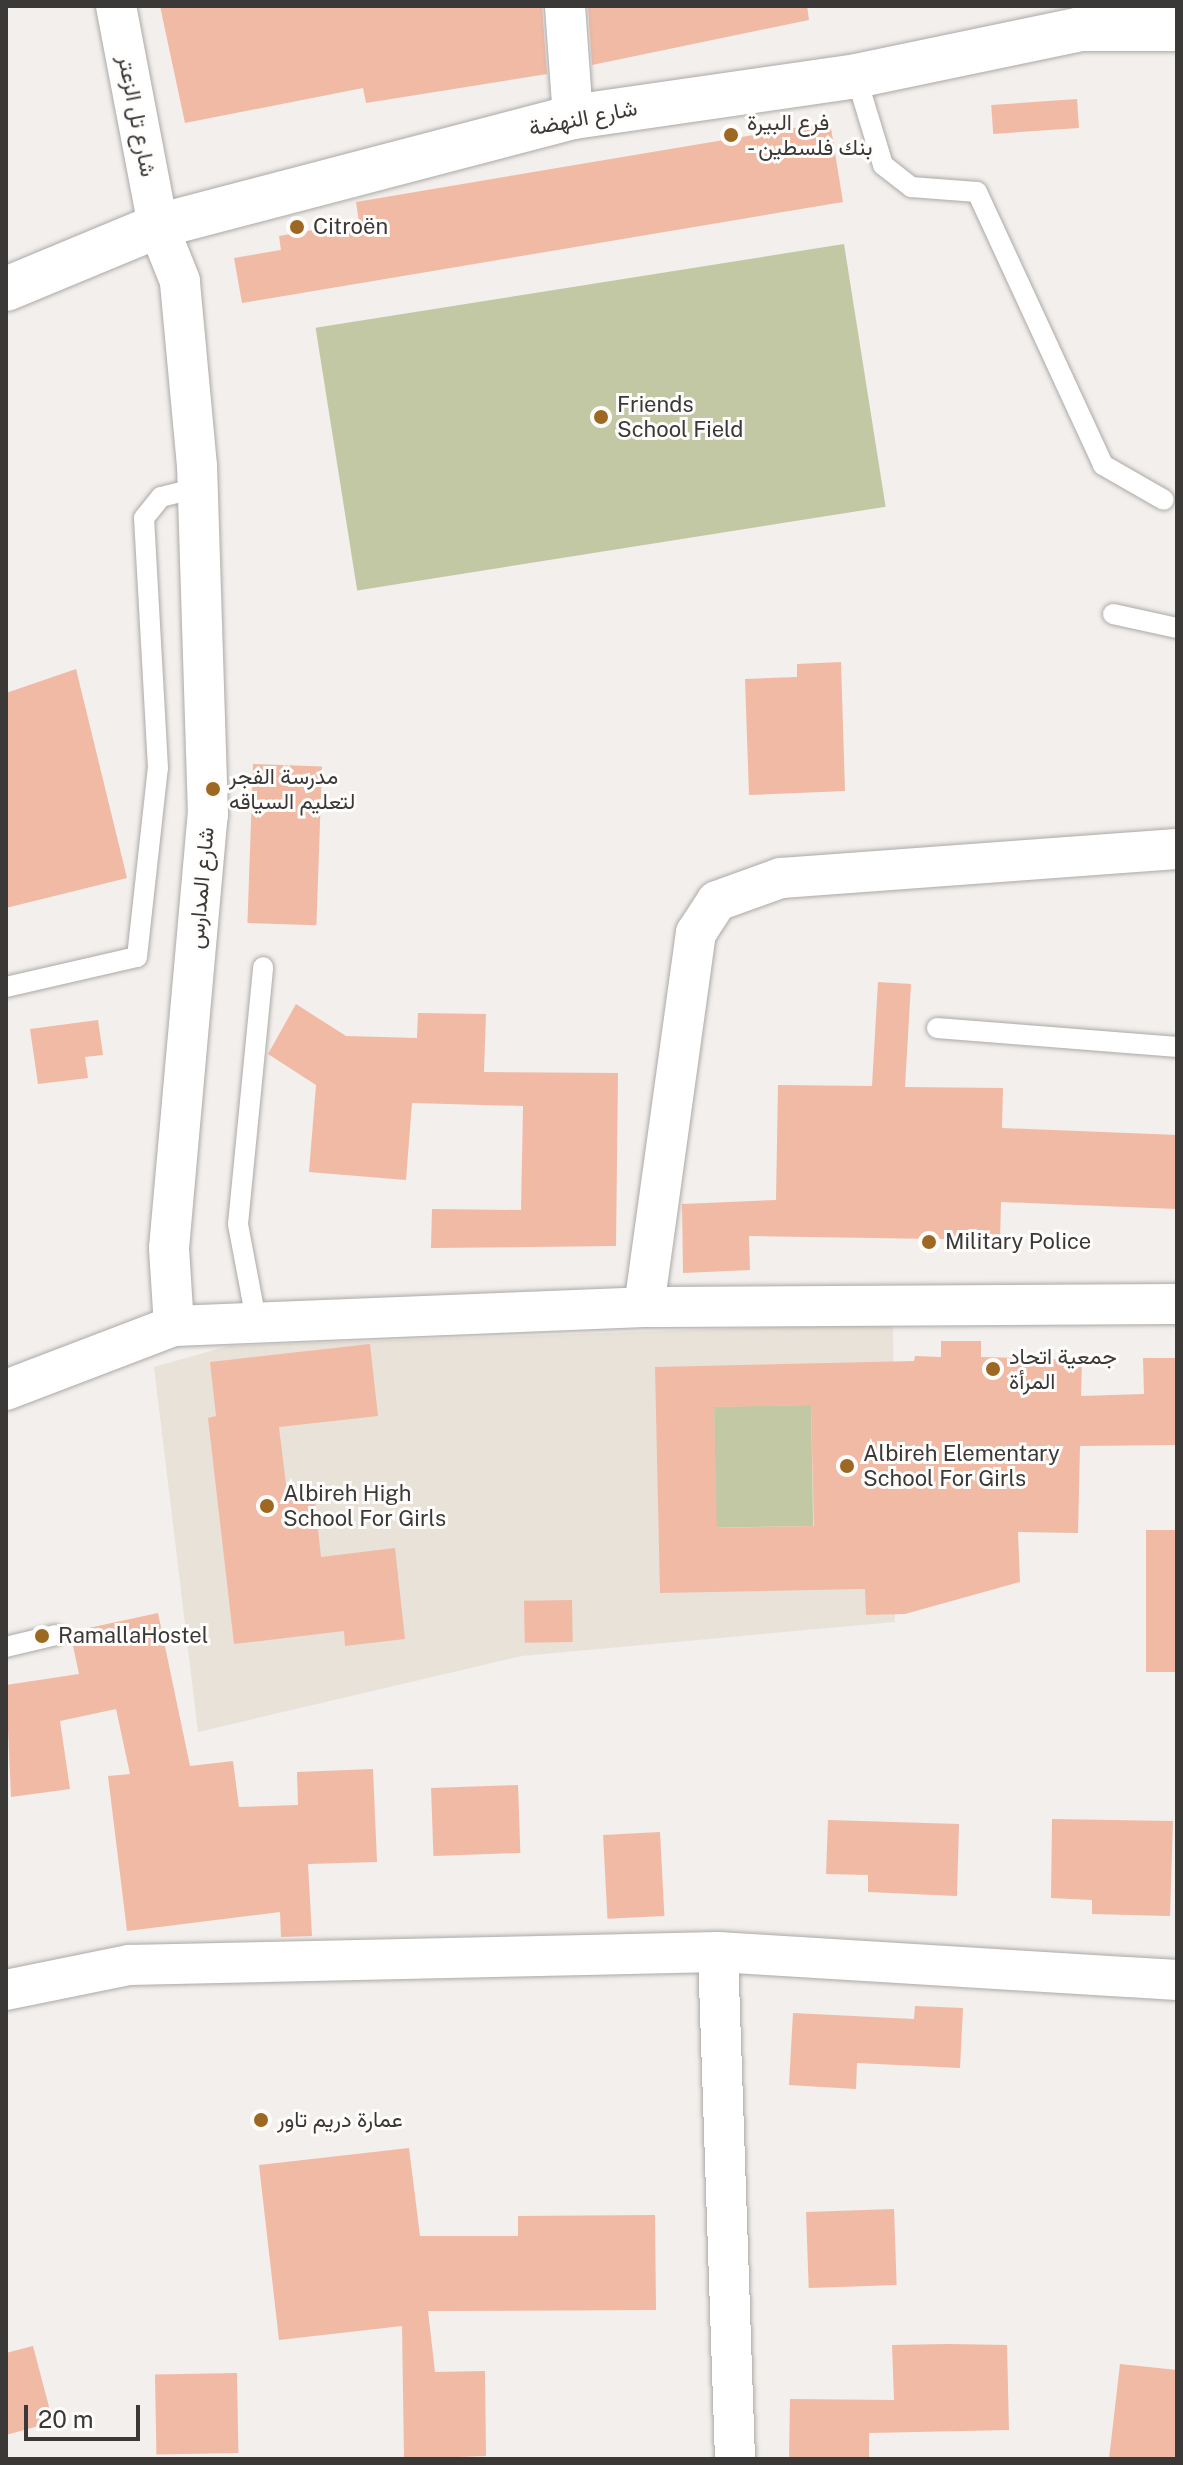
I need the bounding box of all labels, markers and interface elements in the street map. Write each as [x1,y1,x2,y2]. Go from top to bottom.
street label: شارع تل الزعتر [112,53,162,179]
street label: شارع النهضة [527,95,639,141]
place label: فرع البيرة - بنك فلسطين [747,109,875,160]
marker: فرع البيرة - بنك فلسطين [722,126,740,144]
place label: Citroën [313,214,388,240]
marker: Citroën [288,218,306,236]
place label: Friends School Field [617,391,743,442]
marker: Friends School Field [592,408,610,426]
place label: مدرسة الفجر لتعليم السياقه [229,763,355,814]
marker: مدرسة الفجر لتعليم السياقه [204,780,222,798]
street label: شارع المدارس [183,826,219,950]
place label: Military Police [945,1229,1091,1255]
marker: Military Police [920,1233,938,1251]
place label: جمعية اتحاد المرأة [1009,1343,1117,1394]
marker: جمعية اتحاد المرأة [984,1360,1002,1378]
place label: Albireh Elementary School For Girls [863,1440,1060,1492]
marker: Albireh Elementary School For Girls [838,1457,856,1475]
place label: Albireh High School For Girls [283,1480,446,1532]
marker: Albireh High School For Girls [258,1497,276,1515]
place label: RamallaHostel [58,1623,208,1649]
marker: RamallaHostel [33,1627,51,1645]
place label: عمارة دريم تاور [277,2107,403,2133]
marker: عمارة دريم تاور [252,2111,270,2129]
scale bar [28,2389,144,2439]
text: 20 m [38,2405,94,2433]

